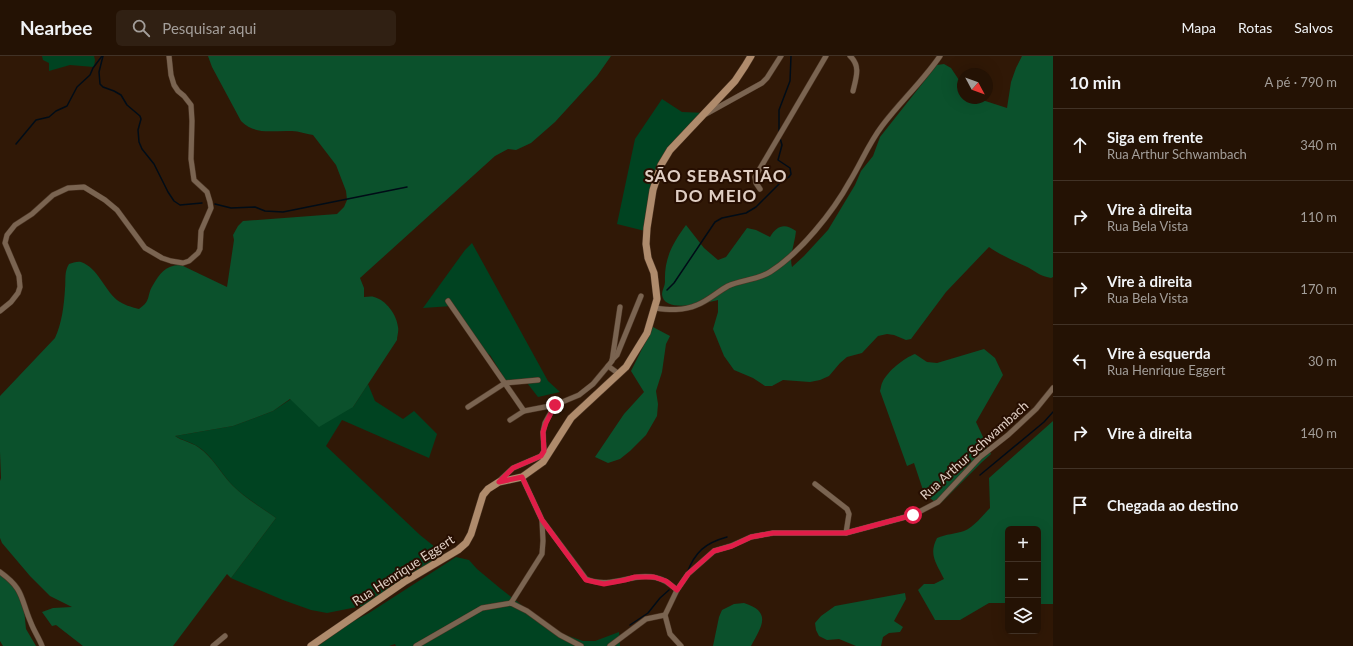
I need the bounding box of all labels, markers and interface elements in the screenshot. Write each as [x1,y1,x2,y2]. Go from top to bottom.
search box [116,10,396,46]
text: Nearbee [20,16,92,39]
icon: search [130,17,152,39]
text: Pesquisar aqui [162,19,256,37]
text: Mapa [1181,19,1216,36]
text: Rotas [1238,19,1272,36]
text: Salvos [1294,19,1333,36]
north arrow [957,68,993,104]
text: 10 min [1069,72,1121,93]
text: A pé · 790 m [1264,74,1337,90]
text: Siga em frente [1107,128,1203,146]
icon: ahead [1069,134,1091,156]
text: 340 m [1300,137,1337,153]
text: Rua Arthur Schwambach [1107,146,1247,162]
district label: SÃO SEBASTIÃO DO MEIO [644,165,788,206]
text: Vire à direita [1107,200,1192,218]
icon: right [1069,206,1091,228]
text: 110 m [1300,209,1337,225]
text: Rua Bela Vista [1107,218,1188,234]
text: Vire à direita [1107,272,1192,290]
icon: right [1069,278,1091,300]
text: 170 m [1300,281,1337,297]
text: Rua Bela Vista [1107,290,1188,306]
text: Vire à esquerda [1107,344,1211,362]
icon: left [1069,350,1091,372]
text: 30 m [1308,353,1337,369]
text: Rua Henrique Eggert [1107,362,1225,378]
route end [546,396,564,414]
street label: Rua Arthur Schwambach [917,397,1031,503]
icon: right [1069,422,1091,444]
text: Vire à direita [1107,424,1192,442]
text: 140 m [1300,425,1337,441]
icon: arrive [1069,494,1091,516]
text: Chegada ao destino [1107,496,1238,514]
route start [904,506,922,524]
map controls [1005,526,1041,634]
button: + [1005,526,1041,562]
street label: Rua Henrique Eggert [349,531,457,609]
button: − [1005,562,1041,598]
button: layers [1005,598,1041,634]

